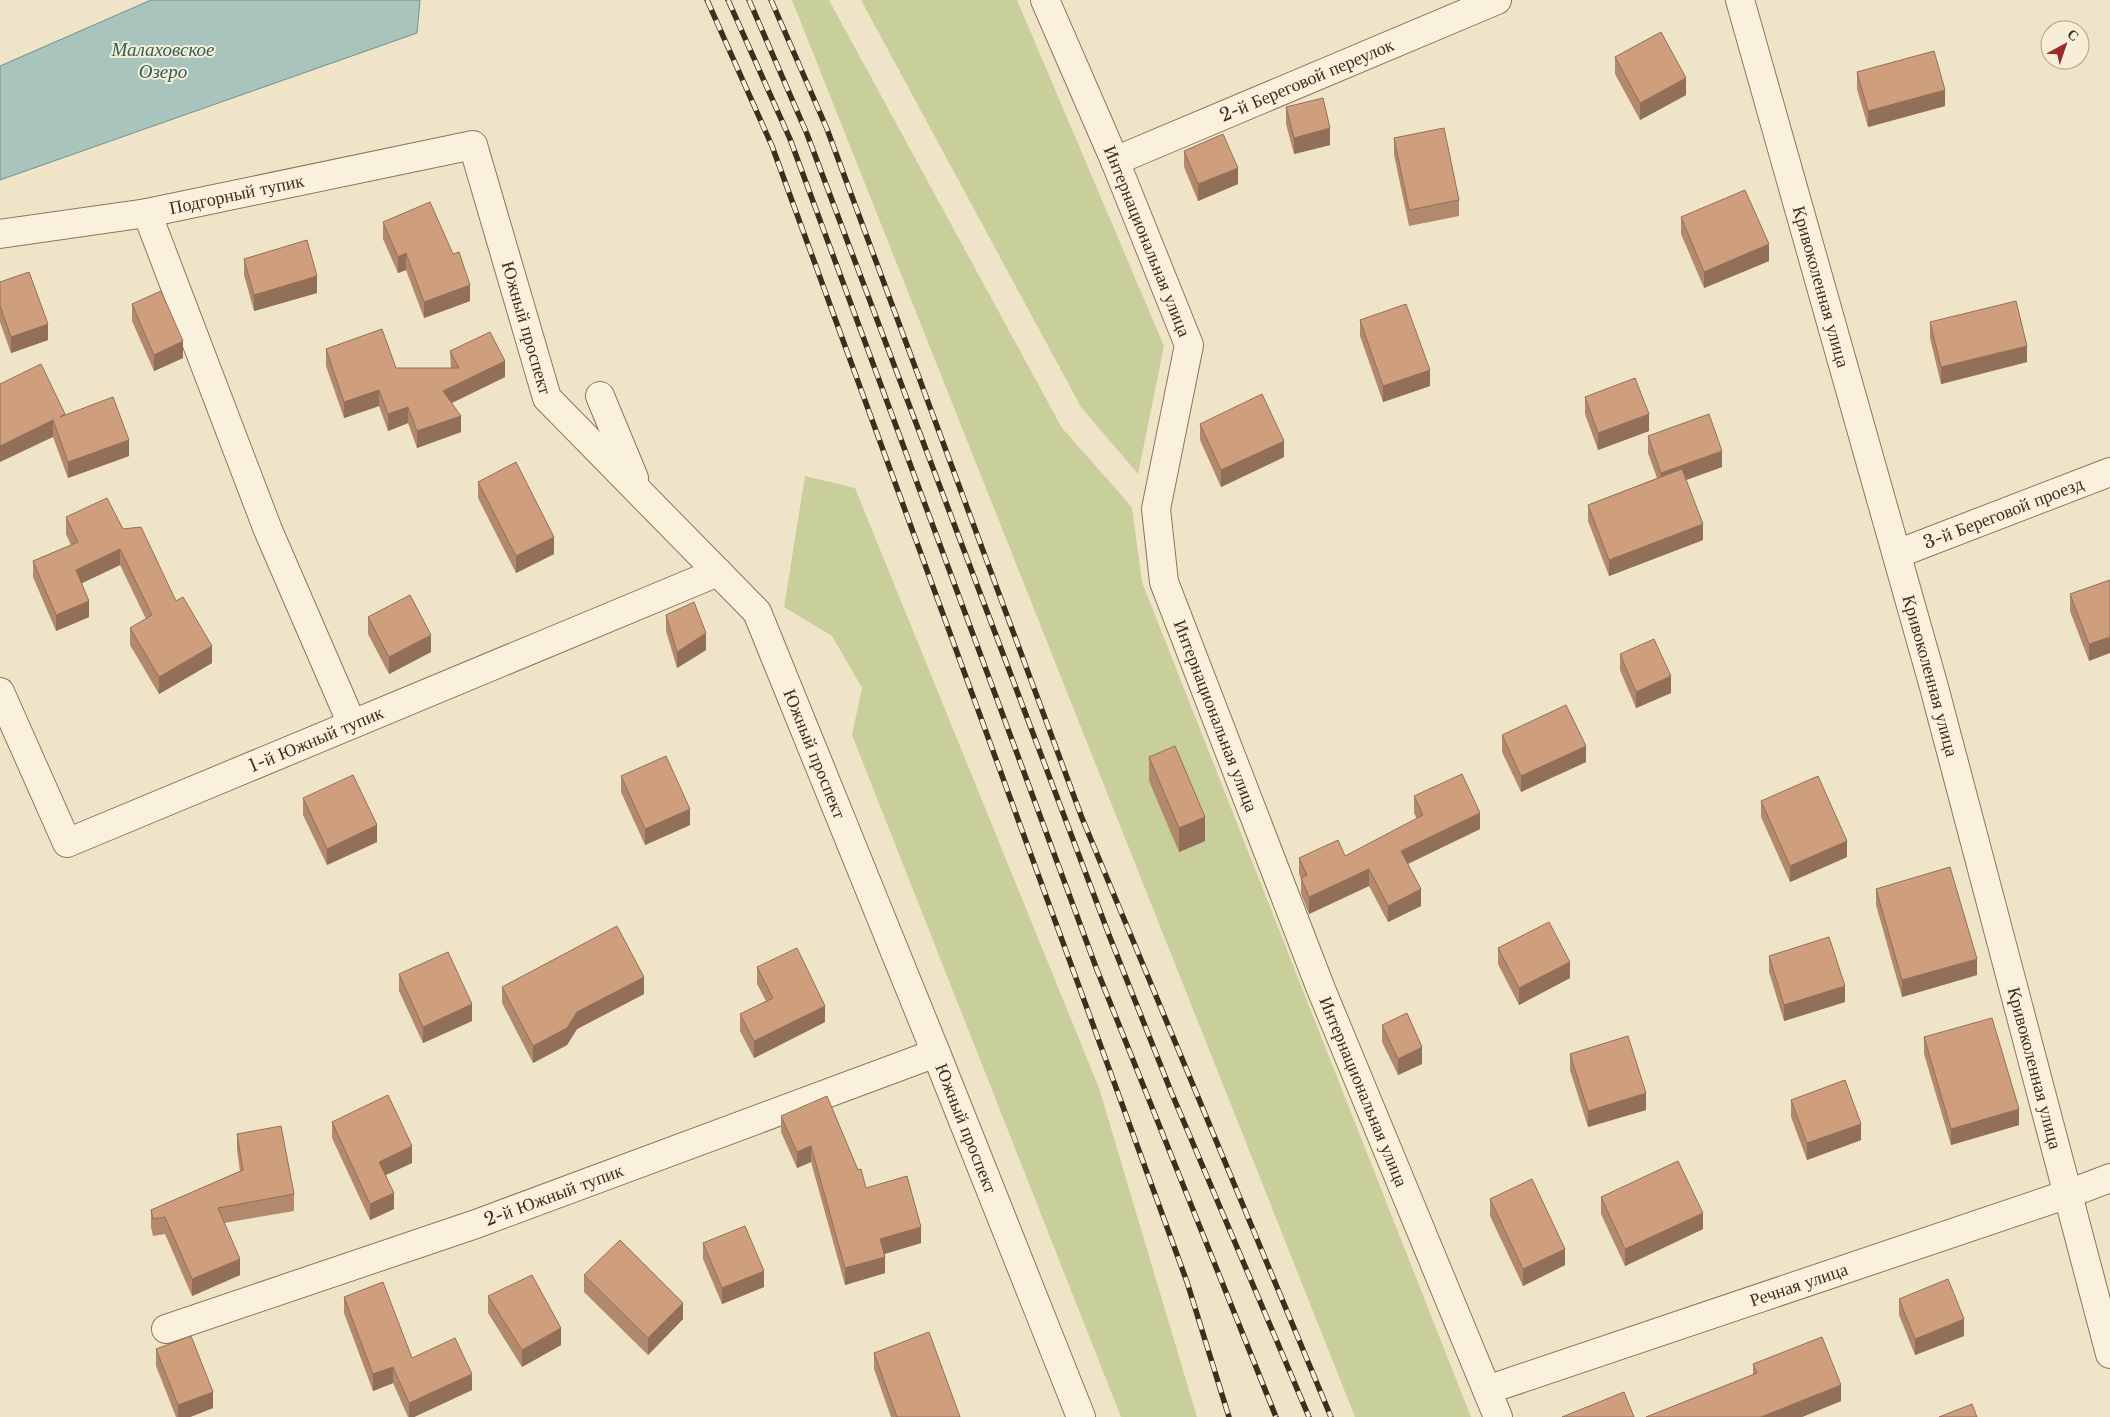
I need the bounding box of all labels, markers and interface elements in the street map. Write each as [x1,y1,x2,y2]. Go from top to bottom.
north arrow [2040,20,2090,70]
text: С [2064,25,2083,45]
street label: 2-й Береговой переулок [1216,34,1397,127]
water label: Малаховское Озеро [110,38,215,83]
street label: Интернациональная улица [1099,142,1196,340]
street label: Подгорный тупик [167,170,306,219]
street label: Кривоколенная улица [1788,204,1854,370]
street label: Южный проспект [497,259,556,397]
street label: 3-й Береговой проезд [1920,472,2087,554]
street label: Кривоколенная улица [1898,592,1963,759]
street label: Интернациональная улица [1169,617,1263,815]
street label: Южный проспект [778,686,851,822]
street label: 1-й Южный тупик [246,701,387,777]
street label: Кривоколенная улица [2003,985,2066,1152]
street label: Интернациональная улица [1314,993,1413,1190]
street label: Южный проспект [930,1060,1002,1197]
street label: 2-й Южный тупик [481,1159,626,1231]
street label: Речная улица [1747,1258,1851,1312]

